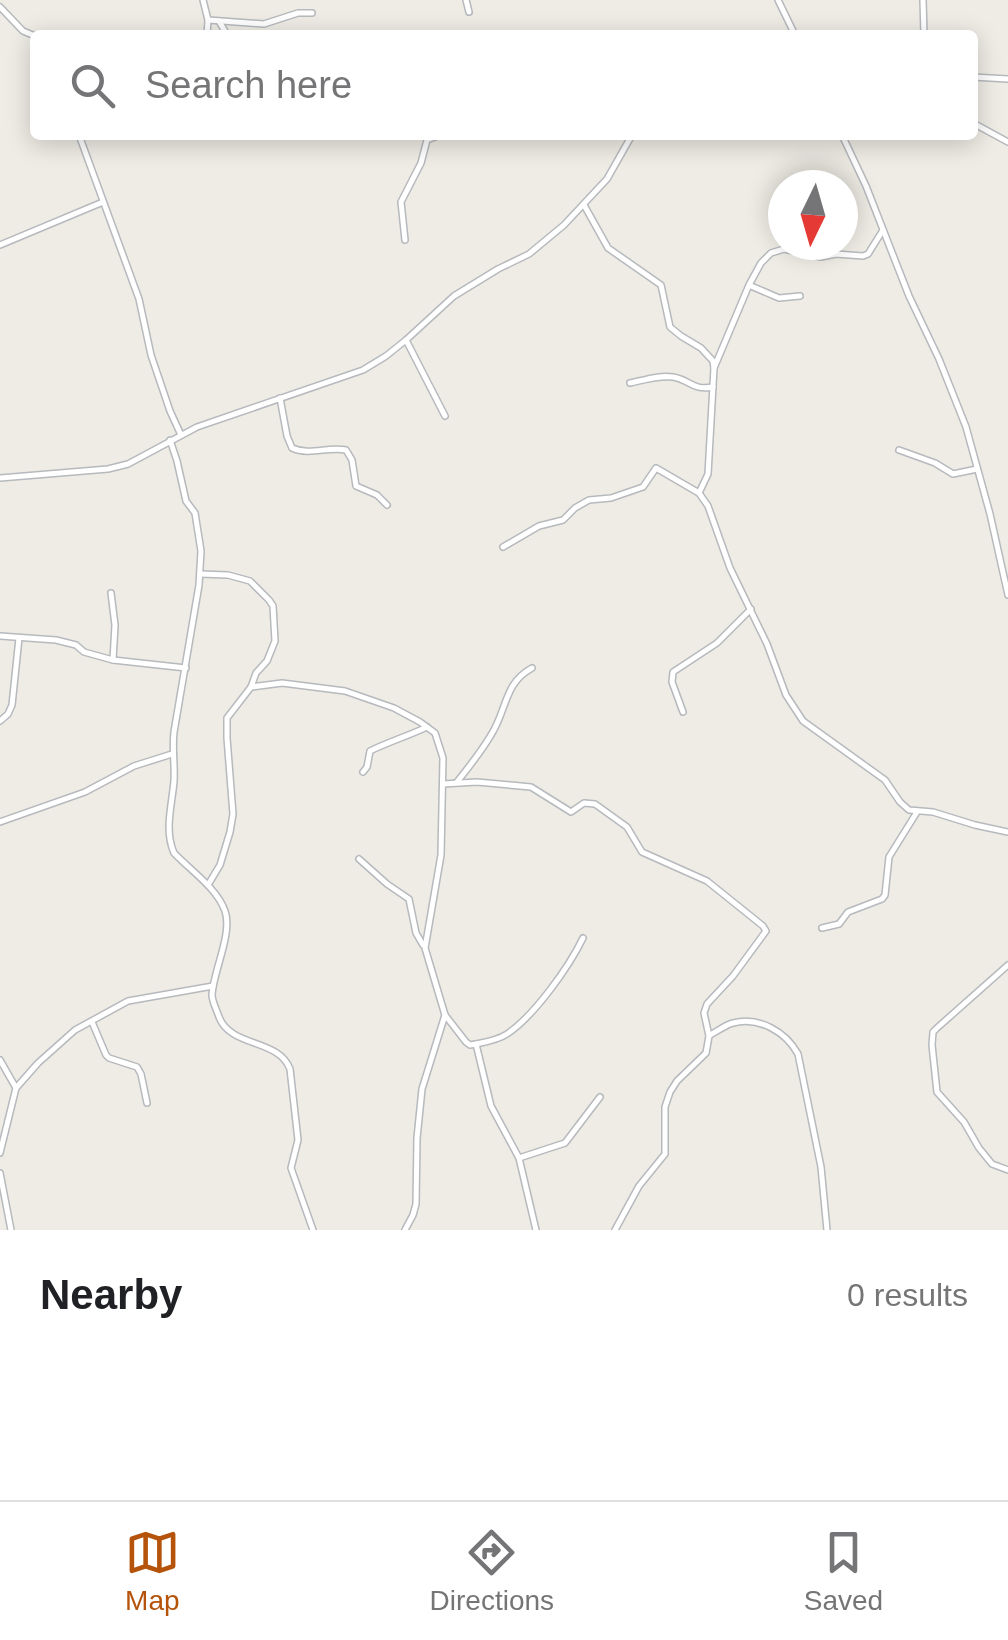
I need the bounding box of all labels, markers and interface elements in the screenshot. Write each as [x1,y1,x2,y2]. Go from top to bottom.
search box [30,30,978,140]
icon: search [65,58,120,113]
text: Search here [145,64,352,106]
north arrow [768,170,858,260]
text: Nearby [40,1271,182,1318]
text: 0 results [847,1277,968,1313]
tab: Map [125,1525,180,1617]
tab: Directions [430,1525,554,1617]
tab: Saved [804,1525,883,1617]

